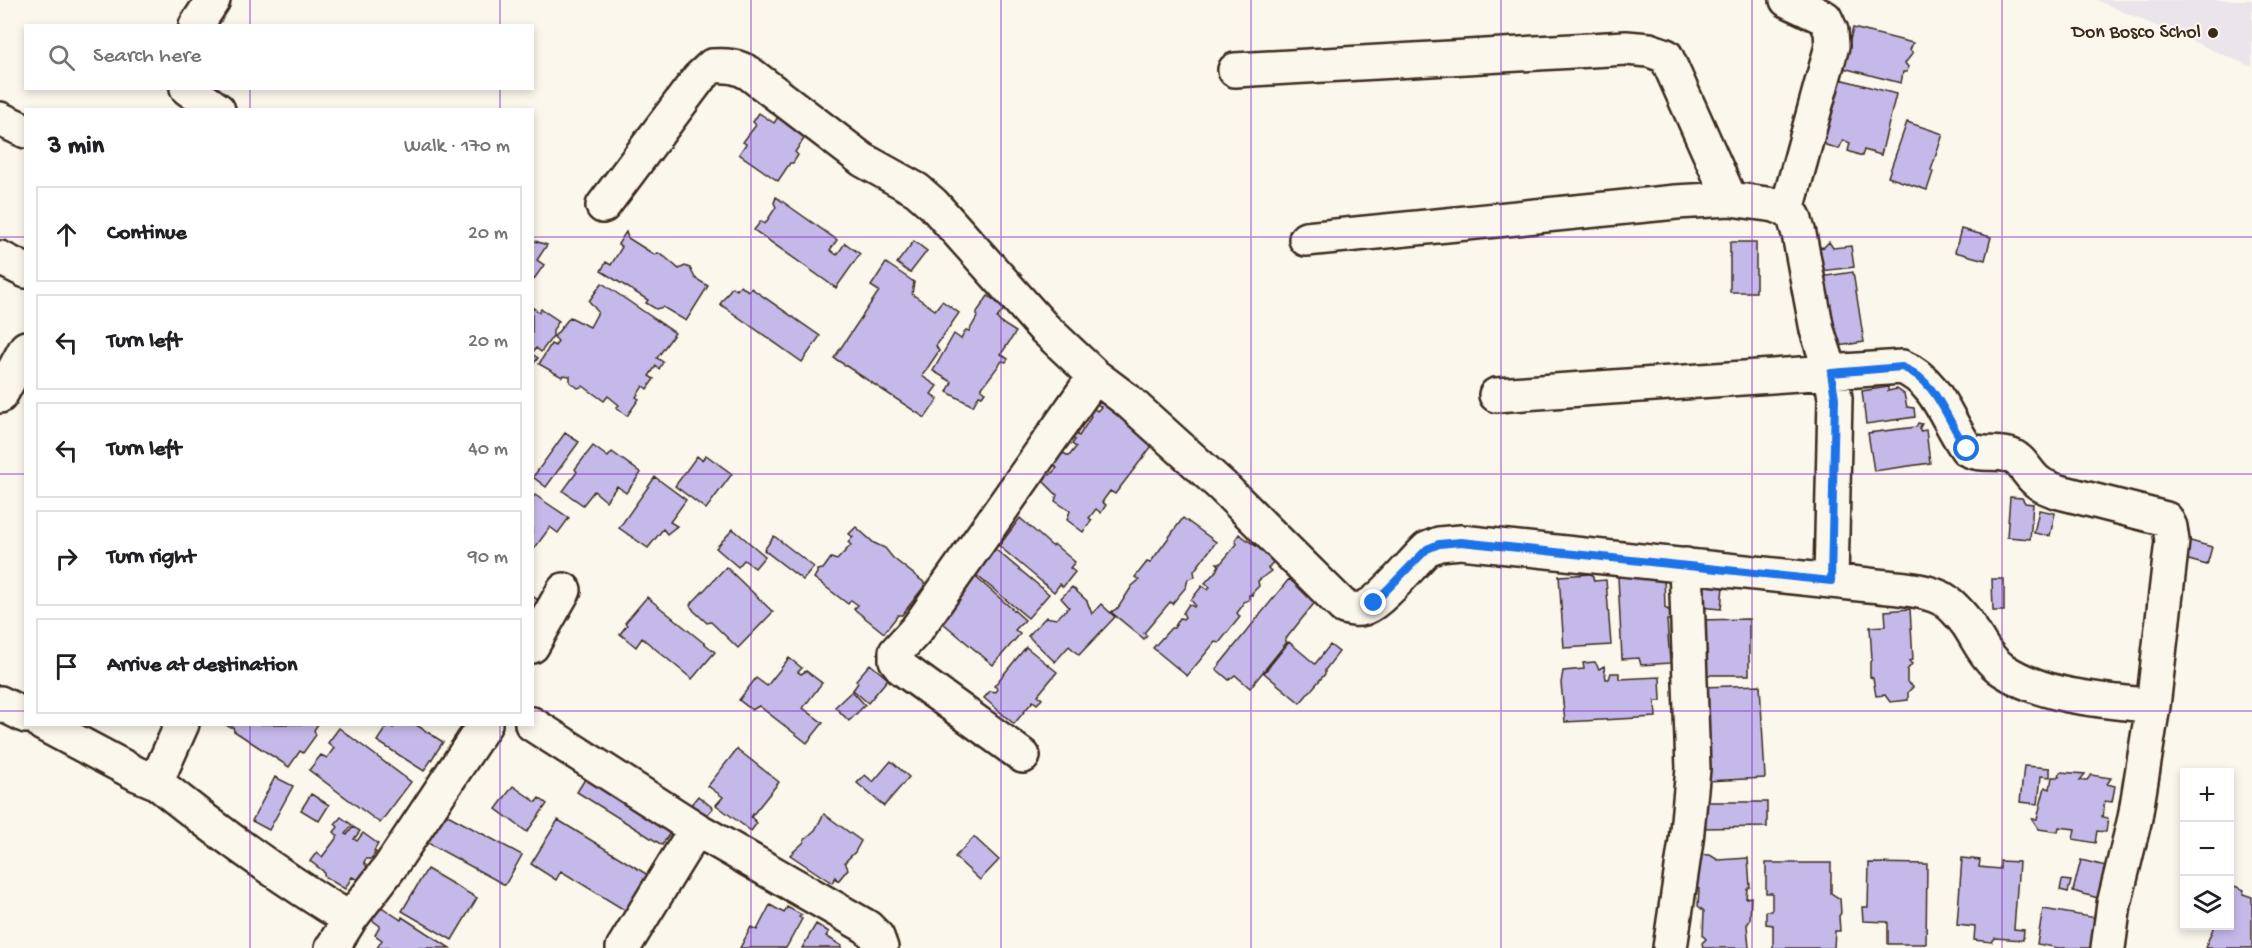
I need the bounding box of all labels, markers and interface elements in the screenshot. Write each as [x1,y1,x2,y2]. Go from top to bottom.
place label: Don Bosco Schol [2070,22,2201,45]
search box [24,24,534,90]
marker: Don Bosco Schol [2206,26,2220,40]
icon: search [45,41,78,74]
text: Search here [93,44,201,70]
text: 3 min [48,132,104,163]
text: Walk · 170 m [404,136,510,159]
icon: ahead [50,218,83,251]
text: Continue [107,221,187,247]
text: 20 m [468,223,508,246]
icon: left [50,326,83,359]
text: Turn left [107,329,181,355]
text: 20 m [468,331,508,354]
icon: left [50,434,83,467]
route start [1953,435,1979,461]
text: Turn left [107,437,181,463]
text: 40 m [468,439,508,462]
icon: right [50,542,83,575]
text: Turn right [107,545,195,571]
text: 90 m [468,547,508,570]
route end [1360,589,1386,615]
icon: arrive [50,650,83,683]
text: Arrive at destination [107,653,297,679]
map controls [2180,768,2234,930]
button: + [2180,768,2234,822]
button: − [2180,822,2234,876]
button: layers [2180,876,2234,930]

